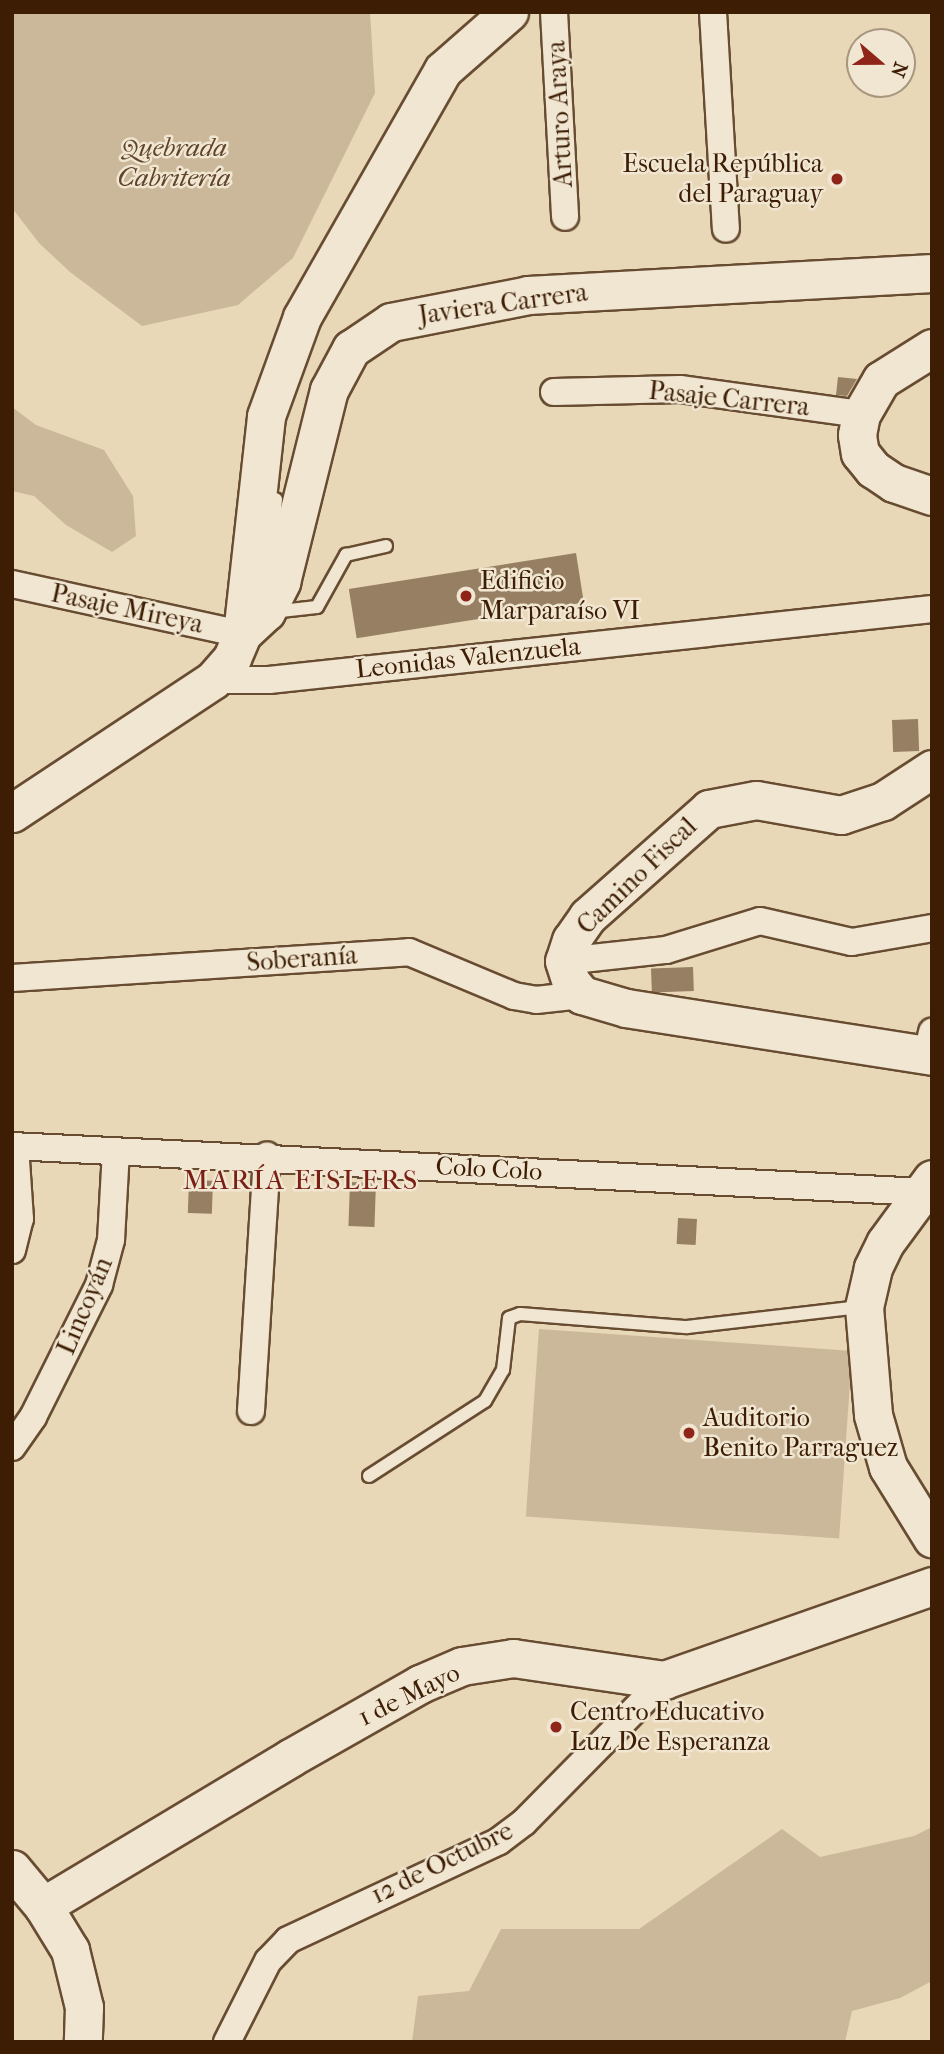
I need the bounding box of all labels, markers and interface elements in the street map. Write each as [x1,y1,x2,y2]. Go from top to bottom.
north arrow [846,28,916,98]
street label: Arturo Araya [541,40,579,188]
text: N [886,59,912,80]
park label: Quebrada Cabritería [117,132,231,194]
place label: Escuela República del Paraguay [622,148,823,210]
marker: Escuela República del Paraguay [829,171,845,187]
street label: Javiera Carrera [417,277,589,331]
street label: Pasaje Carrera [647,375,811,423]
place label: Edificio Marparaíso VI [480,565,640,626]
street label: Pasaje Mireya [48,578,206,640]
marker: Edificio Marparaíso VI [458,588,474,604]
street label: Leonidas Valenzuela [354,631,582,685]
street label: Camino Fiscal [571,811,703,941]
street label: Soberanía [246,940,358,978]
street label: Colo Colo [435,1151,543,1187]
district label: MARÍA EISLERS [184,1163,418,1197]
street label: Lincoyán [51,1253,119,1359]
place label: Auditorio Benito Parraguez [703,1402,898,1464]
marker: Auditorio Benito Parraguez [681,1425,697,1441]
street label: 1 de Mayo [353,1657,465,1733]
place label: Centro Educativo Luz De Esperanza [570,1696,770,1758]
marker: Centro Educativo Luz De Esperanza [548,1719,564,1735]
street label: 12 de Octubre [366,1815,518,1911]

